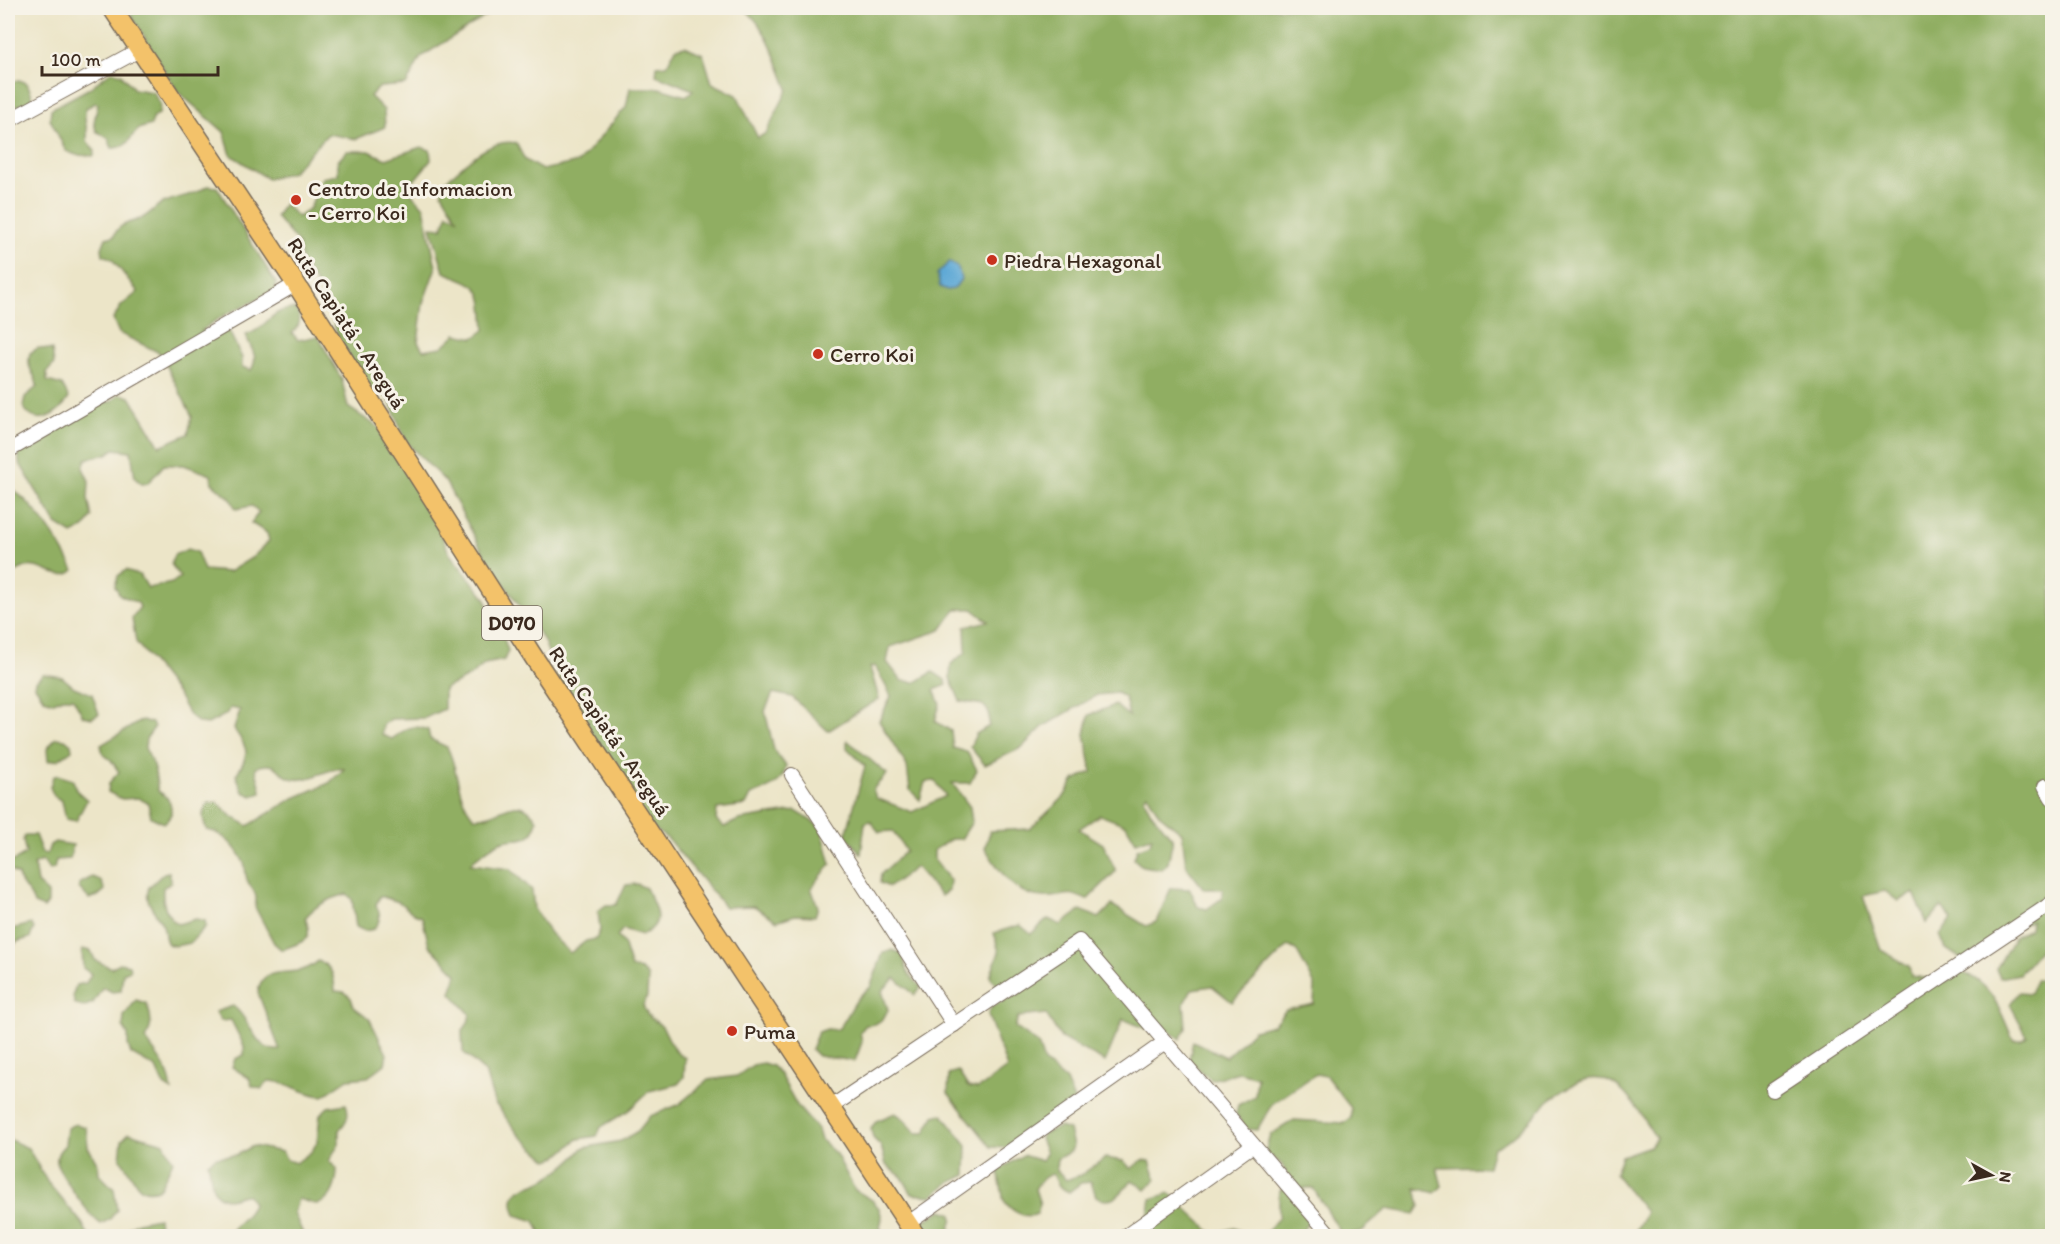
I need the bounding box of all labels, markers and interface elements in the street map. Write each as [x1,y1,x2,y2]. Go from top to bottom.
scale bar [42,39,218,77]
text: 100 m [51,49,101,71]
place label: Centro de Informacion - Cerro Koi [308,176,513,225]
marker: Centro de Informacion - Cerro Koi [289,193,303,207]
street label: Ruta Capiatá - Areguá [282,233,412,413]
place label: Piedra Hexagonal [1004,248,1161,273]
marker: Piedra Hexagonal [985,253,999,267]
place label: Cerro Koi [830,342,914,367]
marker: Cerro Koi [811,347,825,361]
road number: D070 [482,606,542,640]
street label: Ruta Capiatá - Areguá [544,641,676,821]
place label: Puma [744,1019,796,1044]
marker: Puma [725,1024,739,1038]
north arrow [1961,1145,2021,1205]
text: N [1995,1170,2016,1184]

